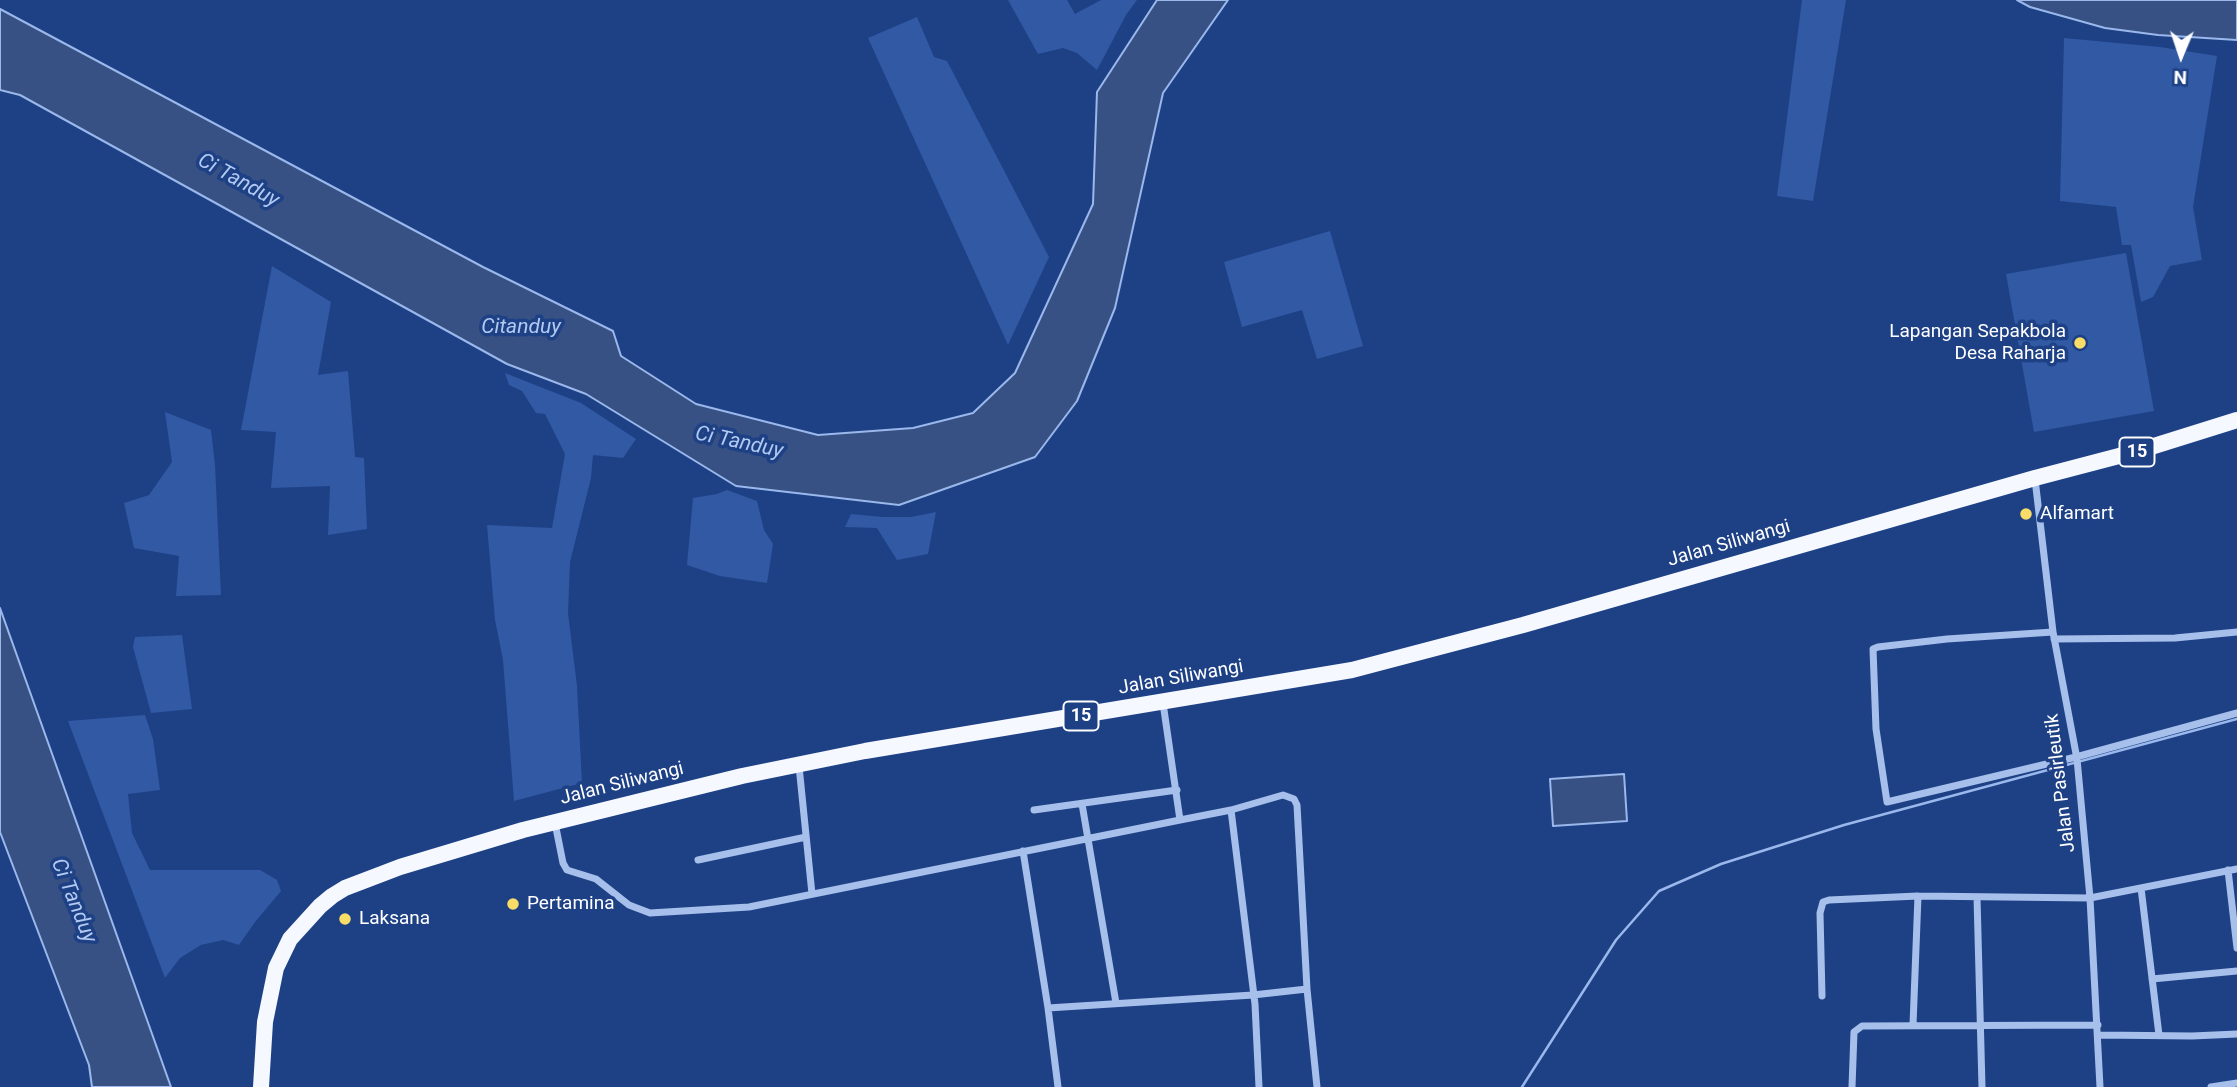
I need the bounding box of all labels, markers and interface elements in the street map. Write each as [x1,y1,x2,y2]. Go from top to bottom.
north arrow [2146,21,2216,91]
text: N [2173,66,2187,89]
water label: Ci Tanduy [193,148,283,214]
water label: Citanduy [481,315,561,341]
place label: Lapangan Sepakbola Desa Raharja [1889,321,2066,365]
marker: Lapangan Sepakbola Desa Raharja [2072,335,2088,351]
water label: Ci Tanduy [693,421,785,465]
road number: 15 [2120,438,2154,466]
place label: Alfamart [2040,503,2114,525]
marker: Alfamart [2018,506,2034,522]
street label: Jalan Siliwangi [1665,516,1793,572]
street label: Jalan Siliwangi [1117,656,1245,700]
road number: 15 [1064,702,1098,730]
street label: Jalan Pasirleutik [2041,712,2081,854]
street label: Jalan Siliwangi [558,758,686,810]
water label: Ci Tanduy [45,855,101,947]
place label: Pertamina [527,893,615,915]
marker: Pertamina [505,896,521,912]
place label: Laksana [359,908,430,930]
marker: Laksana [337,911,353,927]

